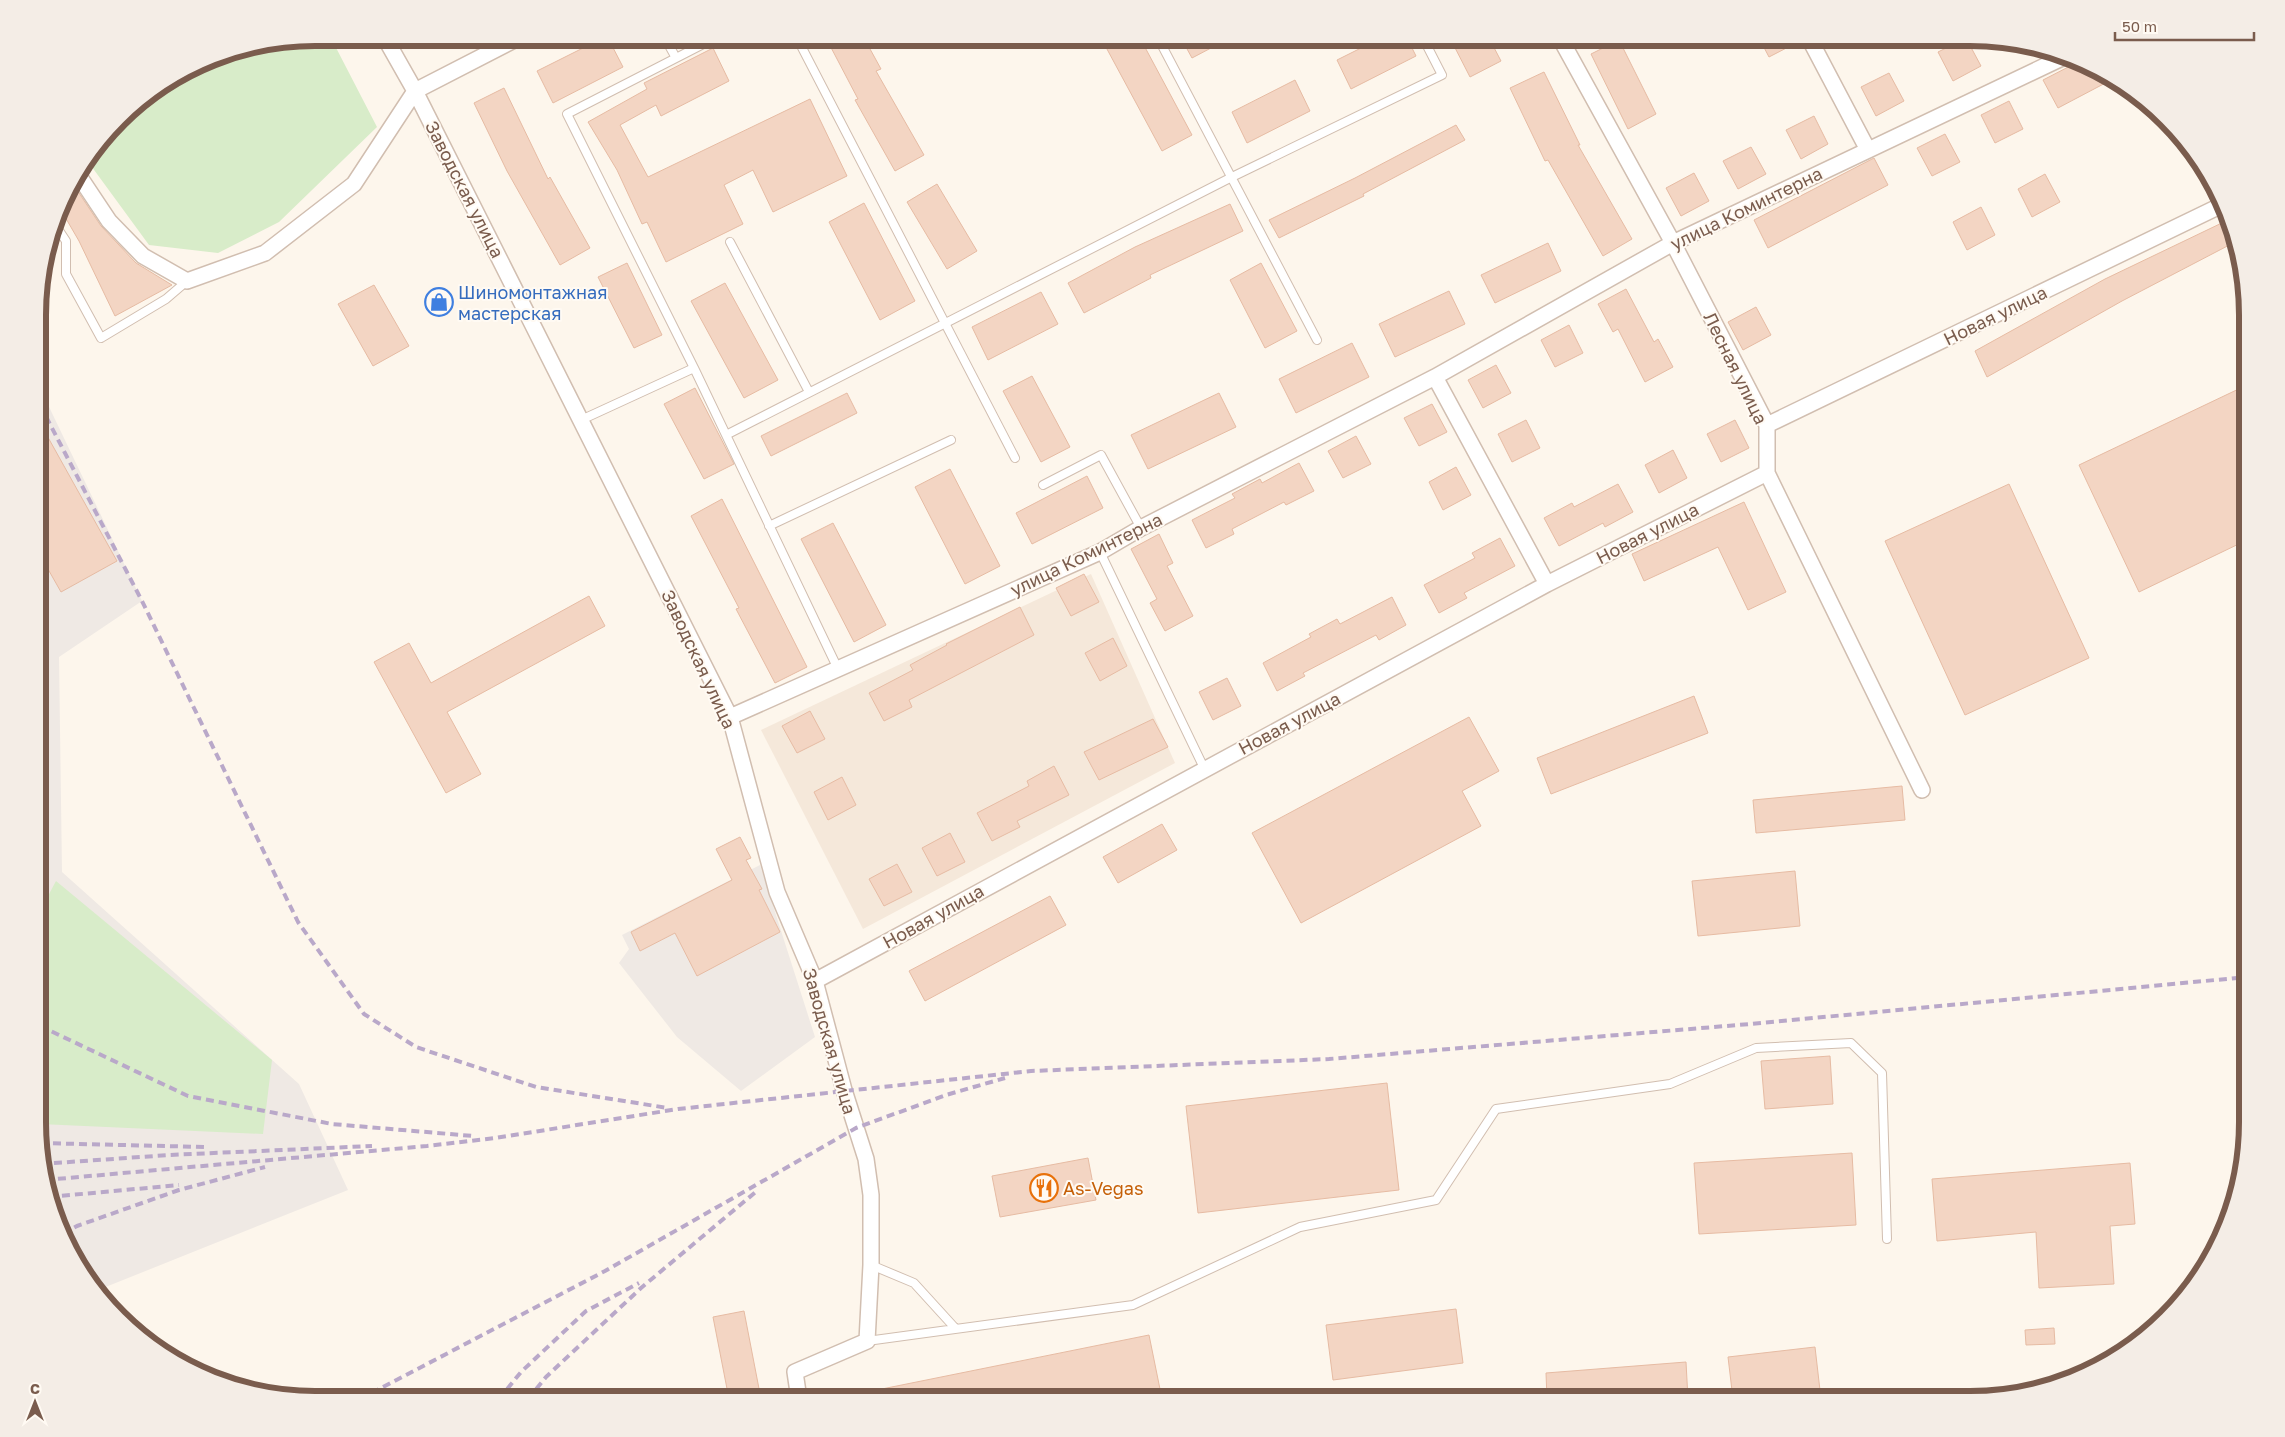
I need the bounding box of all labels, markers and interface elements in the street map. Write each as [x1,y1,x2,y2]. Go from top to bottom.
scale bar [2115,10,2254,42]
text: 50 m [2122,17,2157,35]
street label: Заводская улица [421,117,509,261]
street label: улица Коминтерна [1666,162,1826,254]
street label: Новая улица [1940,280,2050,350]
place label: Шиномонтажная мастерская [458,281,607,324]
shop icon: Шиномонтажная мастерская [424,287,454,317]
street label: Лесная улица [1699,308,1773,428]
street label: Новая улица [1592,498,1702,568]
street label: улица Коминтерна [1006,508,1166,600]
street label: Заводская улица [657,586,741,732]
street label: Новая улица [1234,687,1344,759]
street label: Новая улица [879,879,987,953]
street label: Заводская улица [799,965,861,1117]
restaurant icon: As-Vegas [1029,1173,1059,1203]
place label: As-Vegas [1063,1177,1144,1199]
north arrow [10,1377,60,1427]
text: С [30,1380,40,1397]

